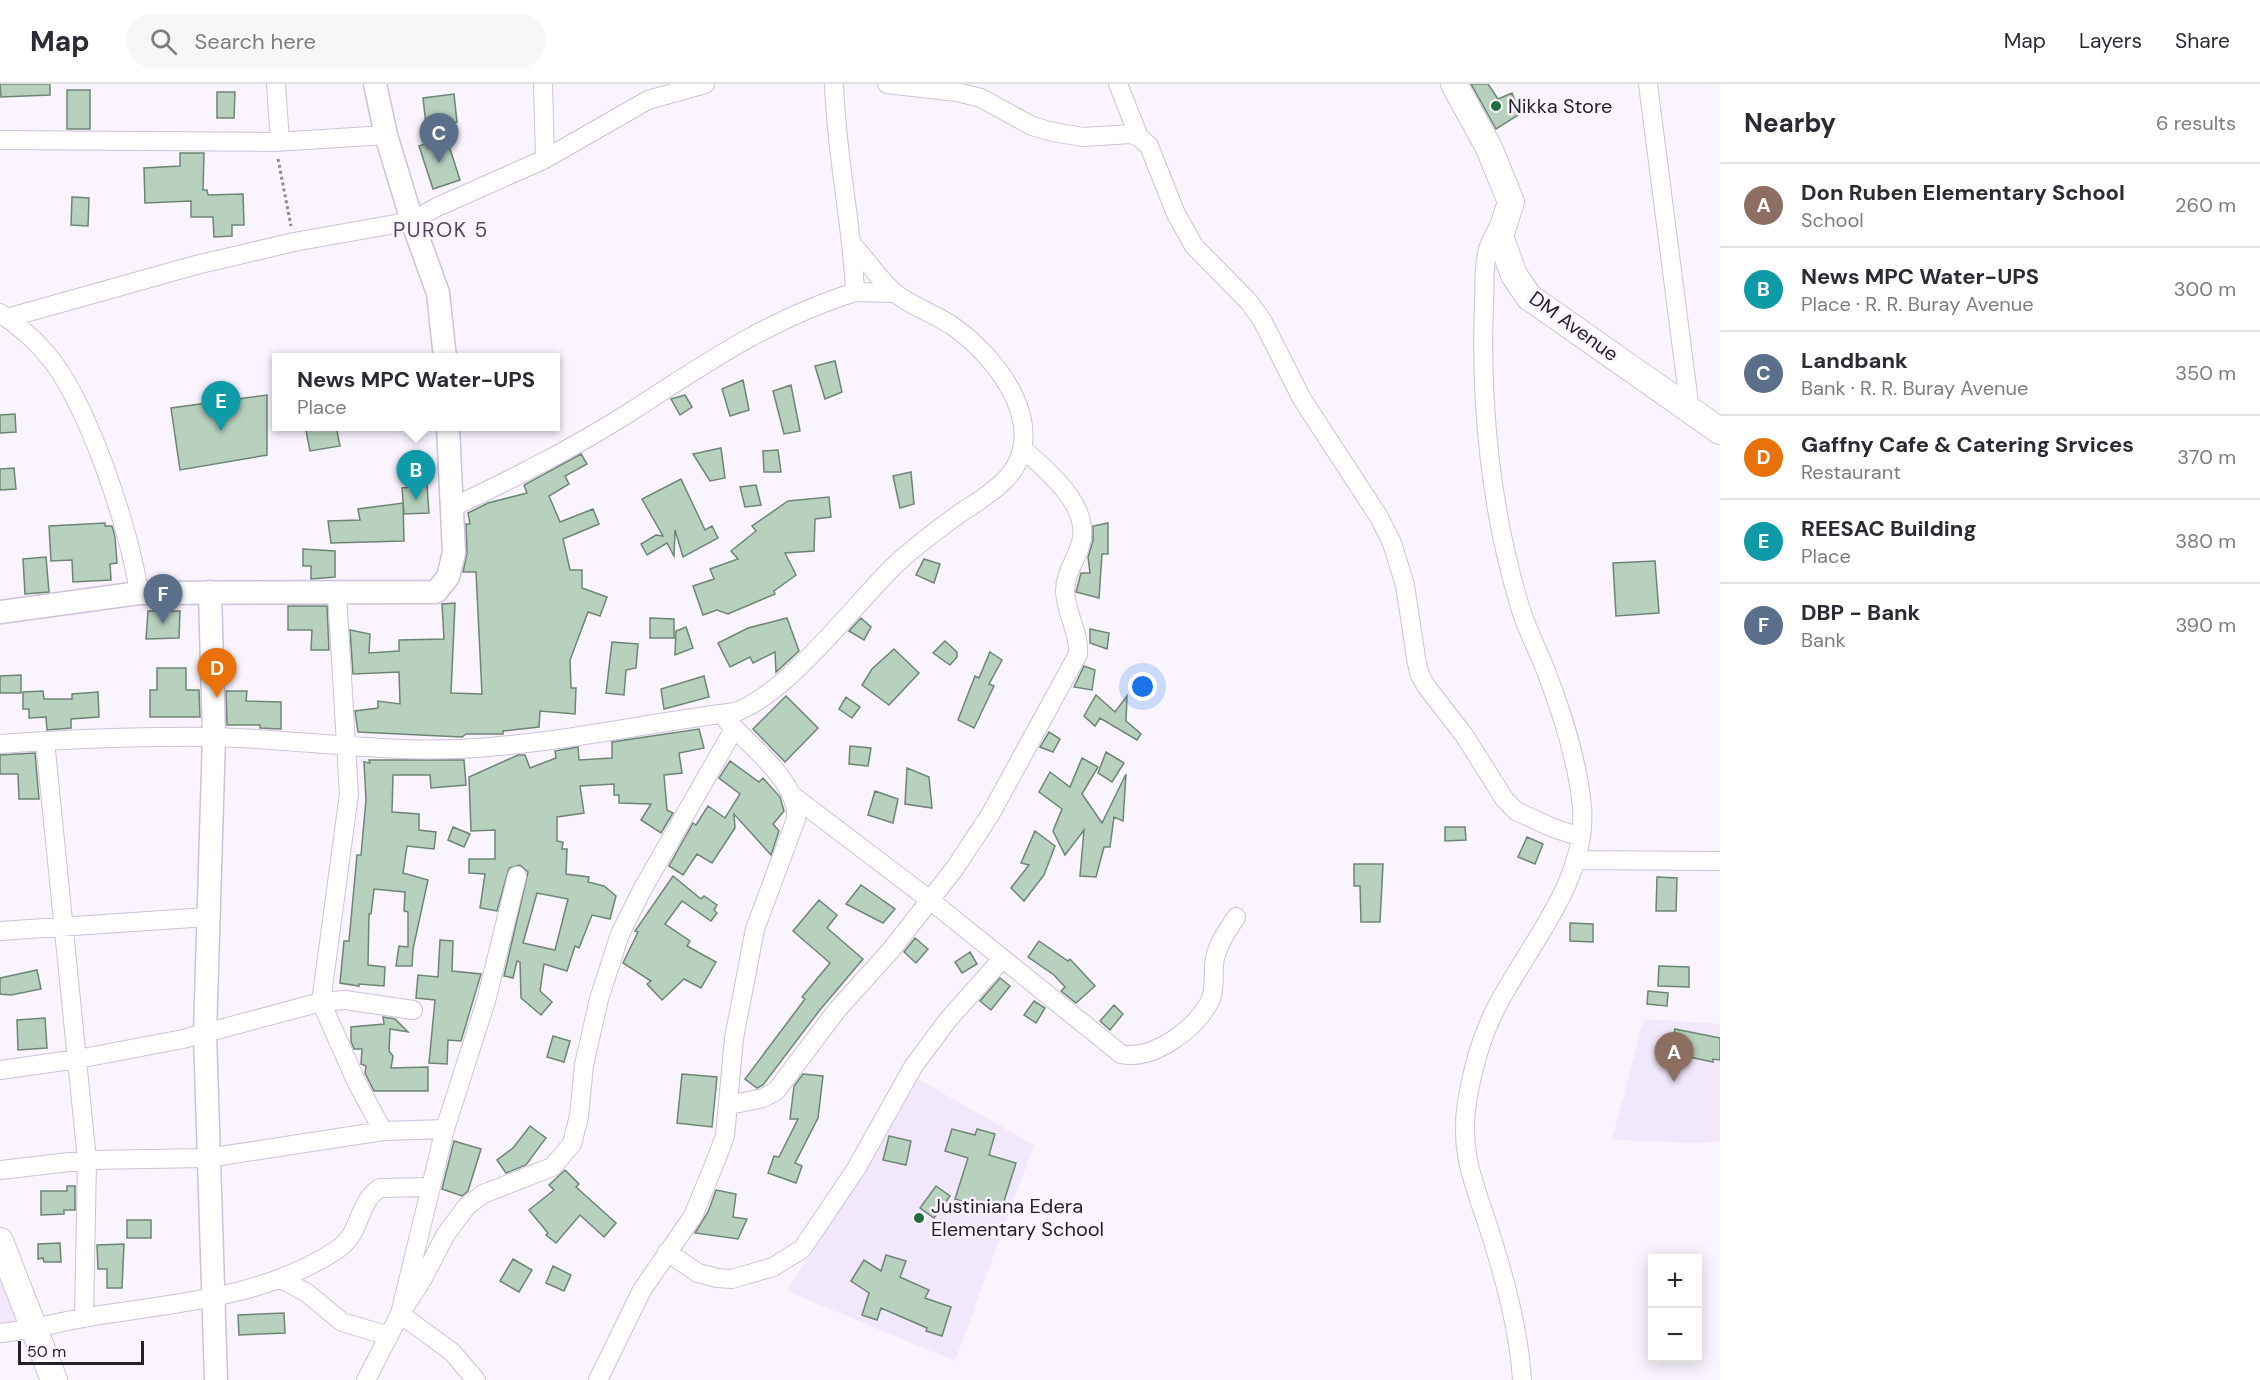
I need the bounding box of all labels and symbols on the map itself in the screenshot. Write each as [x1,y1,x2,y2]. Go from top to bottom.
place label: Nikka Store [1508,93,1612,119]
marker: Nikka Store [1489,99,1503,113]
pin: C [420,113,458,163]
district label: PUROK 5 [393,216,489,244]
street label: DM Avenue [1524,285,1624,367]
pin: E [202,382,240,431]
pin: B [396,450,436,500]
pin: F [144,574,182,624]
pin: D [198,648,236,698]
your location [1128,672,1157,701]
pin: A [1654,1032,1694,1082]
place label: Justiniana Edera Elementary School [931,1193,1104,1242]
marker: Justiniana Edera Elementary School [912,1211,926,1225]
scale bar [18,1338,144,1366]

